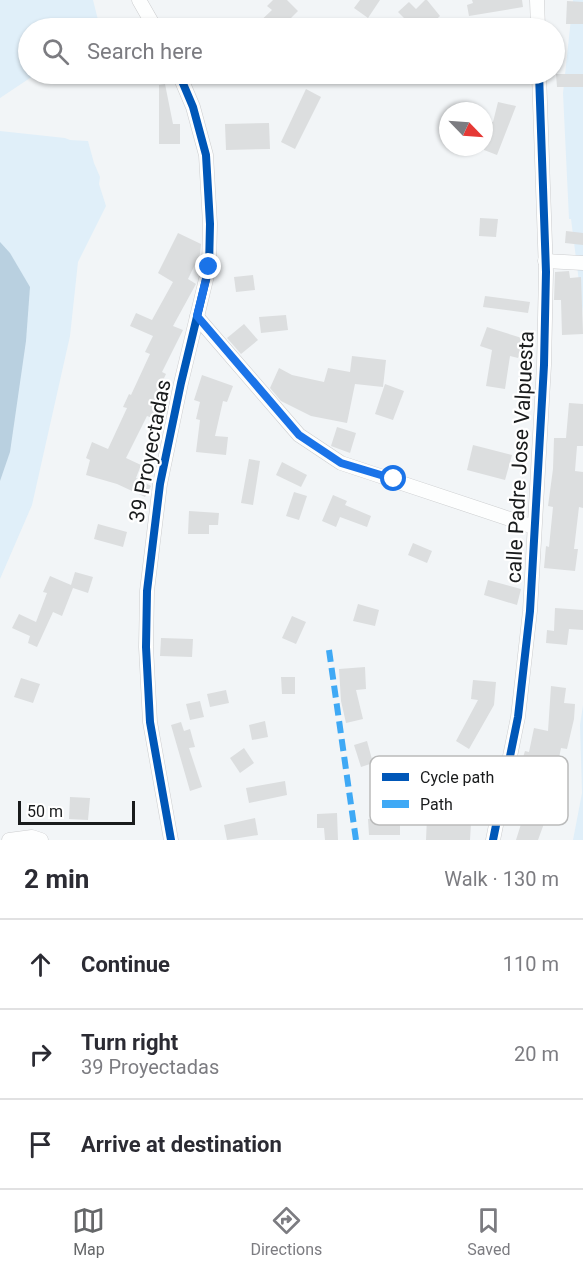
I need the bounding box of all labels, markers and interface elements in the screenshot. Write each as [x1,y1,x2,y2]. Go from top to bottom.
search box [18,18,565,84]
icon: search [39,35,72,68]
text: Search here [87,39,203,64]
north arrow [439,102,493,156]
route end [195,253,221,279]
street label: calle Padre Jose Valpuesta [501,330,539,584]
street label: 39 Proyectadas [124,377,176,525]
route start [380,465,406,491]
legend [370,756,568,825]
text: Cycle path [420,768,494,787]
text: Path [420,795,453,814]
scale bar [18,798,135,826]
text: 50 m [27,802,63,821]
text: 2 min [24,864,89,894]
text: Walk · 130 m [444,867,559,891]
icon: ahead [24,948,57,981]
text: Continue [81,952,170,977]
text: 110 m [503,952,559,976]
text: Turn right [81,1030,178,1055]
icon: right [24,1038,57,1071]
text: 20 m [514,1042,559,1066]
text: 39 Proyectadas [81,1055,219,1079]
icon: arrive [24,1128,57,1161]
text: Arrive at destination [81,1132,282,1157]
tab: Map [72,1204,105,1259]
tab: Directions [250,1204,322,1259]
tab: Saved [467,1204,511,1259]

